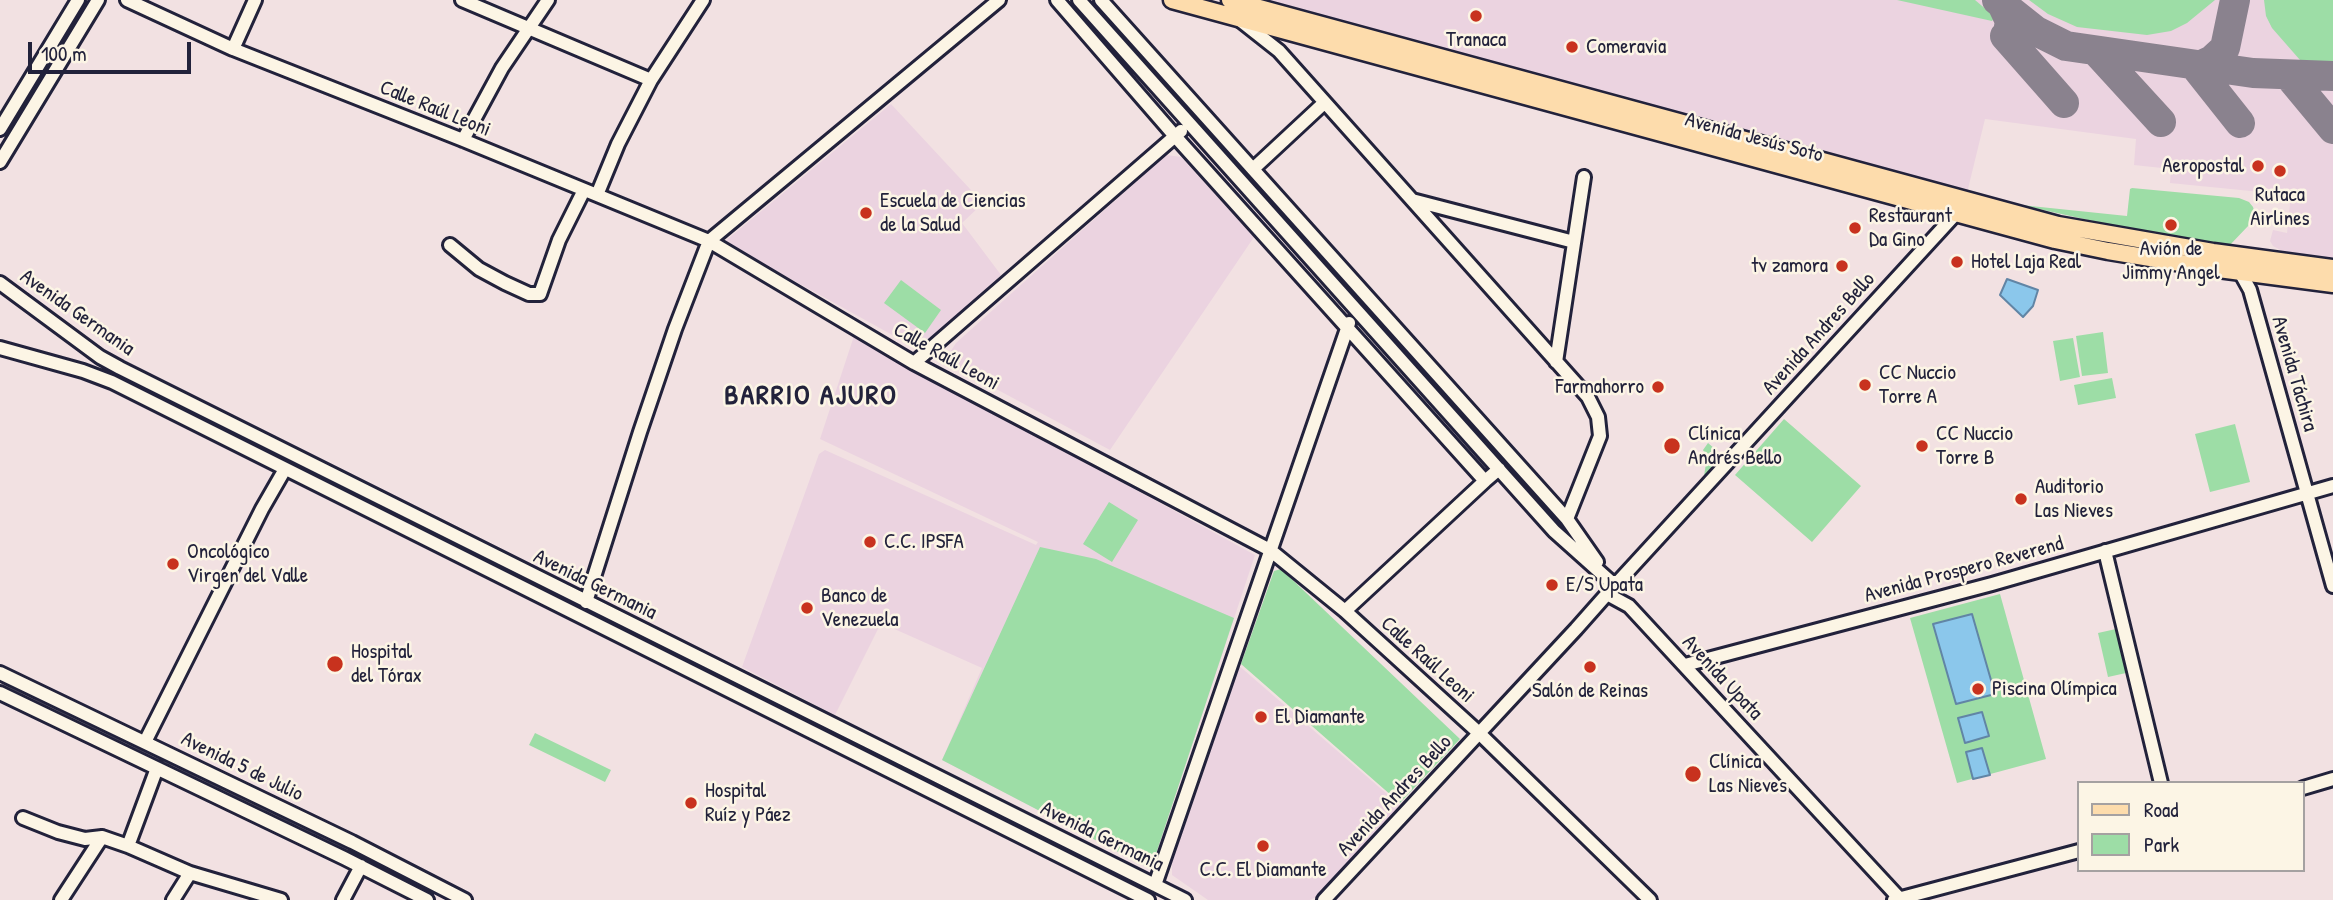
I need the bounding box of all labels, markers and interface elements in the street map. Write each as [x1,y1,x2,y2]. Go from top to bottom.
marker: Tranaca [1468,8,1484,24]
place label: Tranaca [1446,27,1506,53]
scale bar [32,28,194,72]
place label: Comeravia [1586,34,1666,60]
text: 100 m [41,39,87,68]
marker: Comeravia [1564,39,1580,55]
street label: Calle Raúl Leoni [376,75,494,143]
street label: Avenida Jesús Soto [1682,107,1826,169]
place label: Aeropostal [2162,153,2244,179]
marker: Aeropostal [2250,158,2266,174]
marker: Rutaca Airlines [2272,163,2288,179]
place label: Rutaca Airlines [2250,182,2310,232]
place label: Escuela de Ciencias de la Salud [880,188,1026,238]
place label: Restaurant Da Gino [1869,203,1952,253]
marker: Escuela de Ciencias de la Salud [858,205,874,221]
marker: Avión de Jimmy Angel [2163,217,2179,233]
marker: Restaurant Da Gino [1847,220,1863,236]
place label: Avión de Jimmy Angel [2122,236,2220,286]
place label: Hotel Laja Real [1971,249,2081,275]
place label: tv zamora [1751,253,1828,279]
marker: Hotel Laja Real [1949,254,1965,270]
marker: tv zamora [1834,258,1850,274]
street label: Avenida Germania [15,264,139,362]
street label: Avenida Andres Bello [1757,268,1881,400]
street label: Avenida Táchira [2266,314,2322,434]
street label: Calle Raúl Leoni [889,318,1003,396]
place label: CC Nuccio Torre A [1879,360,1956,410]
place label: Farmahorro [1555,374,1644,400]
marker: CC Nuccio Torre A [1857,377,1873,393]
marker: Farmahorro [1650,379,1666,395]
district label: BARRIO AJURO [726,380,896,414]
place label: Clínica Andrés Bello [1688,421,1782,471]
place label: CC Nuccio Torre B [1936,421,2013,471]
marker: Clínica Andrés Bello [1662,436,1682,456]
marker: CC Nuccio Torre B [1914,438,1930,454]
place label: Auditorio Las Nieves [2035,474,2113,524]
marker: Auditorio Las Nieves [2013,491,2029,507]
place label: C.C. IPSFA [884,529,964,555]
street label: Avenida Prospero Reverend [1862,531,2066,609]
marker: C.C. IPSFA [862,534,878,550]
place label: Oncológico Virgen del Valle [187,539,308,589]
street label: Avenida Germania [529,544,661,626]
marker: Oncológico Virgen del Valle [165,556,181,572]
place label: E/S Upata [1566,572,1643,598]
marker: E/S Upata [1544,577,1560,593]
place label: Banco de Venezuela [821,583,899,633]
marker: Banco de Venezuela [799,600,815,616]
street label: Calle Raúl Leoni [1375,611,1479,709]
street label: Avenida Upata [1676,630,1768,726]
place label: Hospital del Tórax [351,639,422,689]
marker: Hospital del Tórax [325,654,345,674]
marker: Salón de Reinas [1582,659,1598,675]
place label: Piscina Olímpica [1992,676,2117,702]
place label: Salón de Reinas [1532,678,1648,704]
marker: Piscina Olímpica [1970,681,1986,697]
place label: El Diamante [1275,704,1365,730]
marker: El Diamante [1253,709,1269,725]
street label: Avenida 5 de Julio [177,727,307,807]
street label: Avenida Andres Bello [1333,730,1457,862]
place label: Clínica Las Nieves [1709,749,1787,799]
marker: Clínica Las Nieves [1683,764,1703,784]
place label: Hospital Ruíz y Páez [705,778,791,828]
legend [2078,781,2305,872]
marker: Hospital Ruíz y Páez [683,795,699,811]
text: Road [2144,795,2178,824]
street label: Avenida Germania [1036,796,1168,878]
text: Park [2144,830,2179,859]
marker: C.C. El Diamante [1255,838,1271,854]
place label: C.C. El Diamante [1199,857,1327,883]

